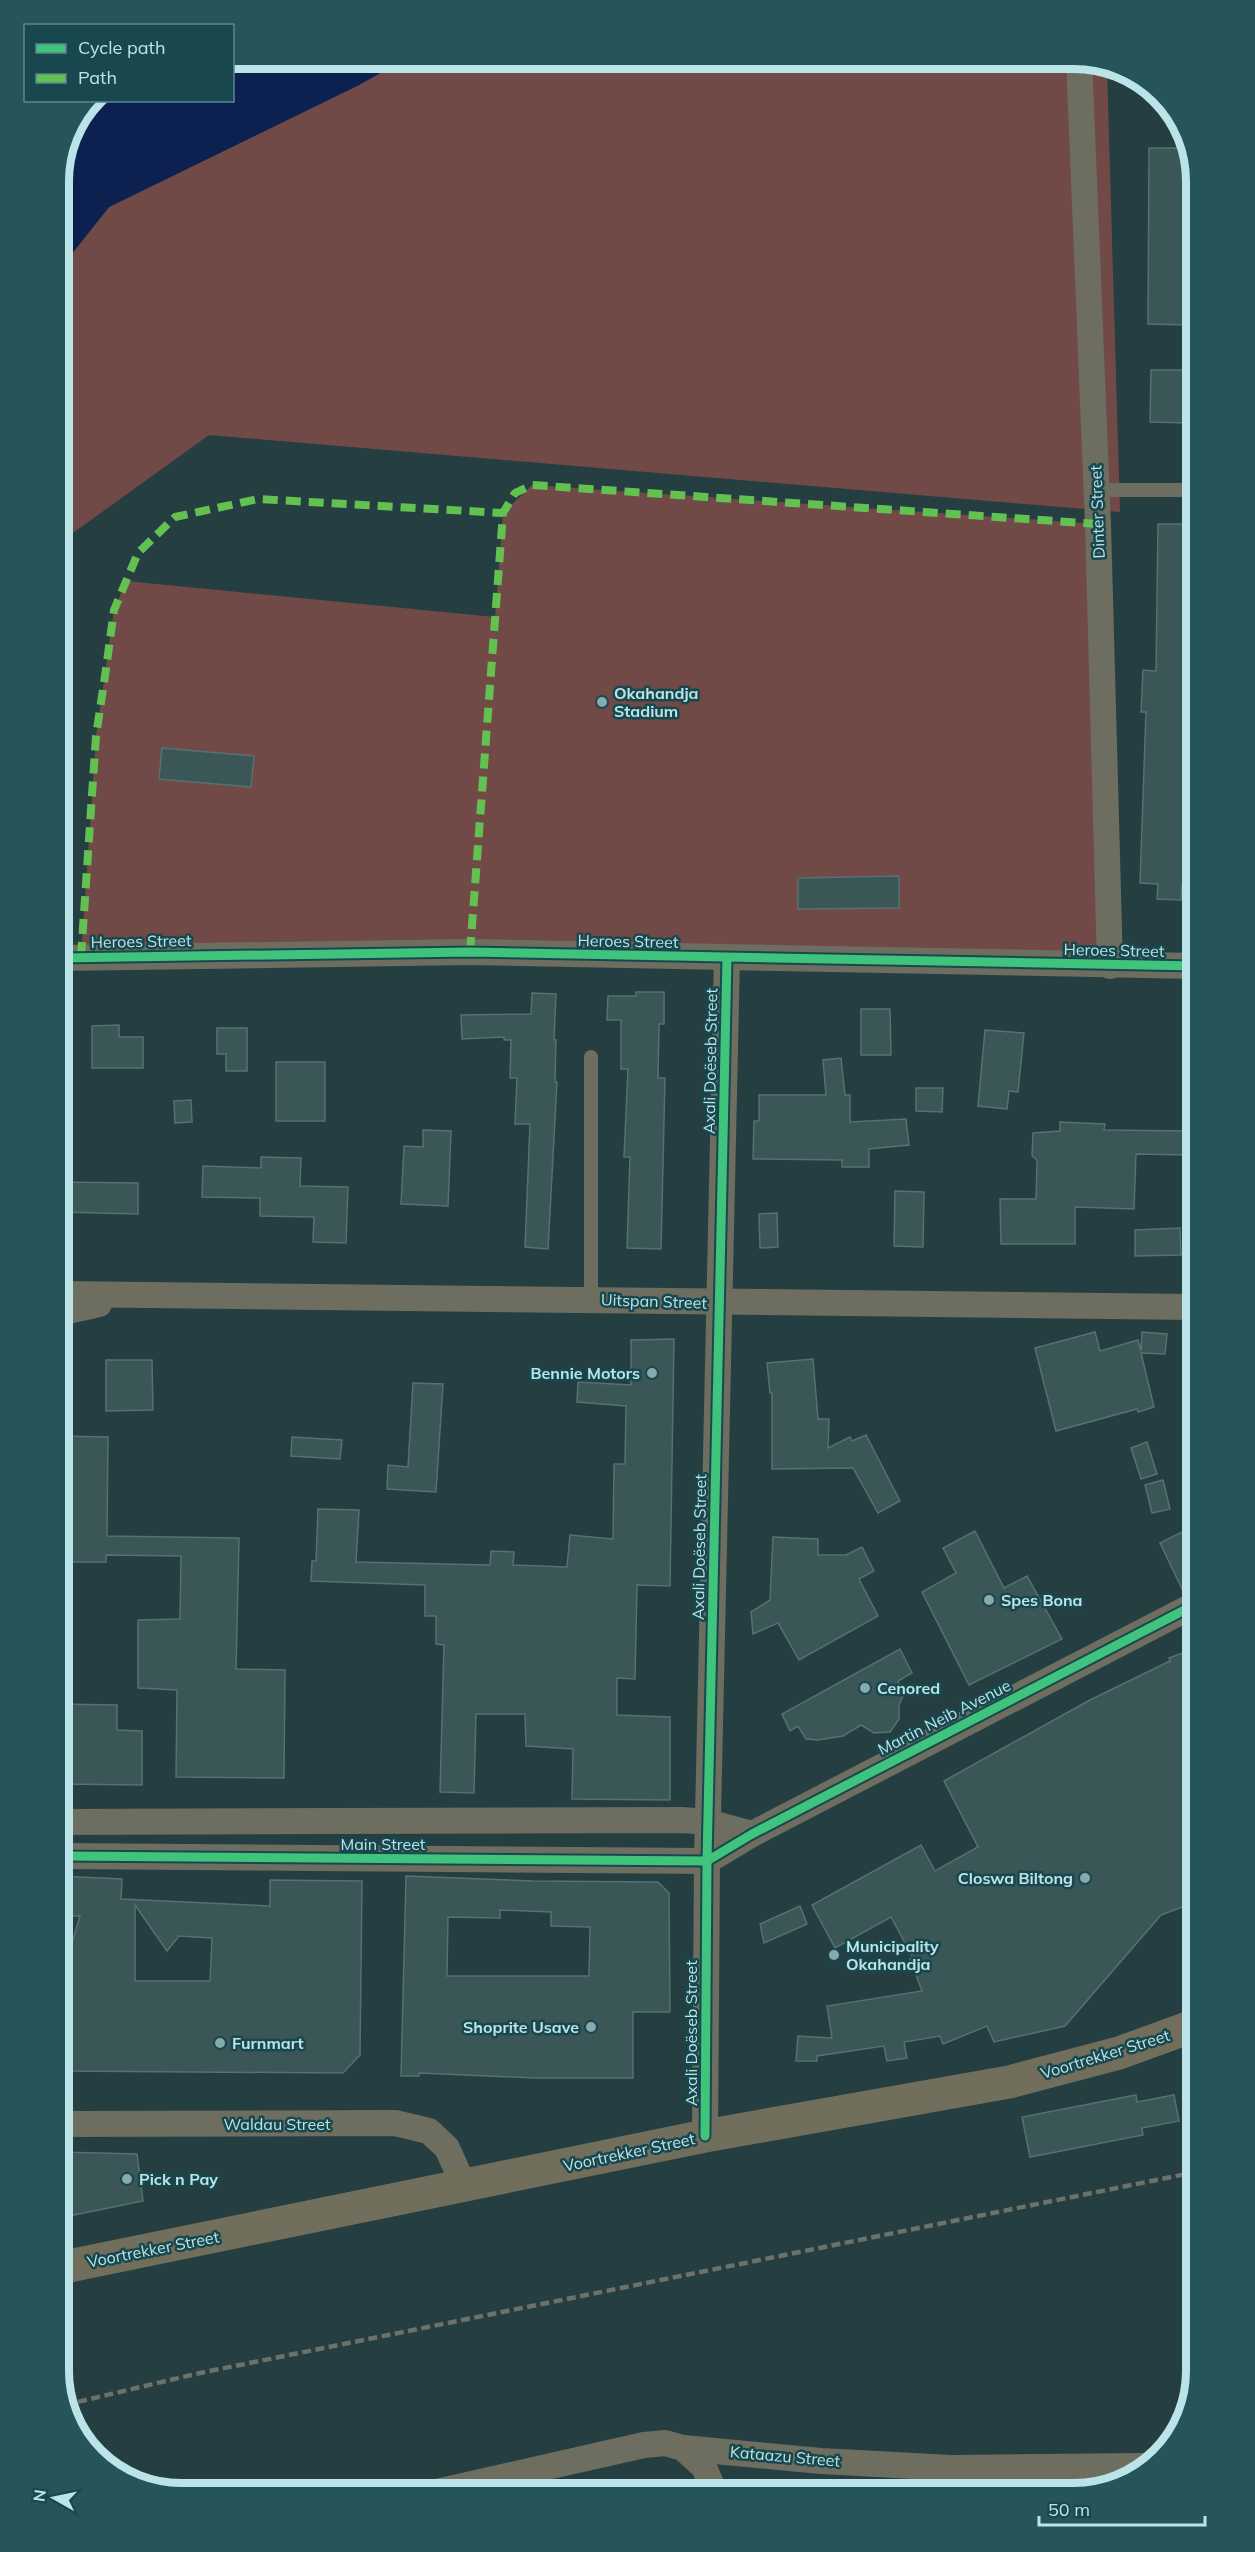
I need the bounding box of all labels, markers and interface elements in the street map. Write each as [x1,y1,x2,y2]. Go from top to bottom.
legend [24,24,234,102]
text: Cycle path [78,36,165,59]
text: Path [78,66,117,89]
street label: Dinter Street [1085,464,1109,559]
place label: Okahandja Stadium [614,683,699,721]
marker: Okahandja Stadium [595,695,609,709]
street label: Heroes Street [90,930,192,952]
street label: Heroes Street [577,930,679,952]
street label: Heroes Street [1063,939,1165,961]
street label: Axali Doëseb Street [699,988,721,1134]
street label: Uitspan Street [601,1289,708,1313]
place label: Bennie Motors [531,1363,640,1383]
marker: Bennie Motors [645,1366,659,1380]
street label: Axali Doëseb Street [688,1474,710,1620]
place label: Spes Bona [1001,1590,1083,1610]
marker: Spes Bona [982,1593,996,1607]
street label: Martin Neib Avenue [874,1675,1014,1759]
place label: Cenored [877,1678,940,1698]
marker: Cenored [858,1681,872,1695]
street label: Main Street [341,1834,426,1854]
place label: Closwa Biltong [958,1868,1073,1888]
marker: Closwa Biltong [1078,1871,1092,1885]
place label: Municipality Okahandja [846,1936,939,1974]
marker: Municipality Okahandja [827,1948,841,1962]
street label: Axali Doëseb Street [681,1960,701,2106]
place label: Shoprite Usave [463,2017,579,2037]
marker: Shoprite Usave [584,2020,598,2034]
street label: Voortrekker Street [1038,2025,1172,2083]
place label: Furnmart [232,2033,304,2053]
marker: Furnmart [213,2036,227,2050]
street label: Waldau Street [223,2114,331,2134]
street label: Voortrekker Street [561,2128,697,2176]
place label: Pick n Pay [139,2169,218,2189]
marker: Pick n Pay [120,2172,134,2186]
street label: Voortrekker Street [85,2226,221,2272]
street label: Kataazu Street [729,2441,841,2471]
north arrow [24,2468,84,2528]
text: N [28,2488,50,2503]
scale bar [1039,2489,1206,2527]
text: 50 m [1048,2498,1090,2521]

